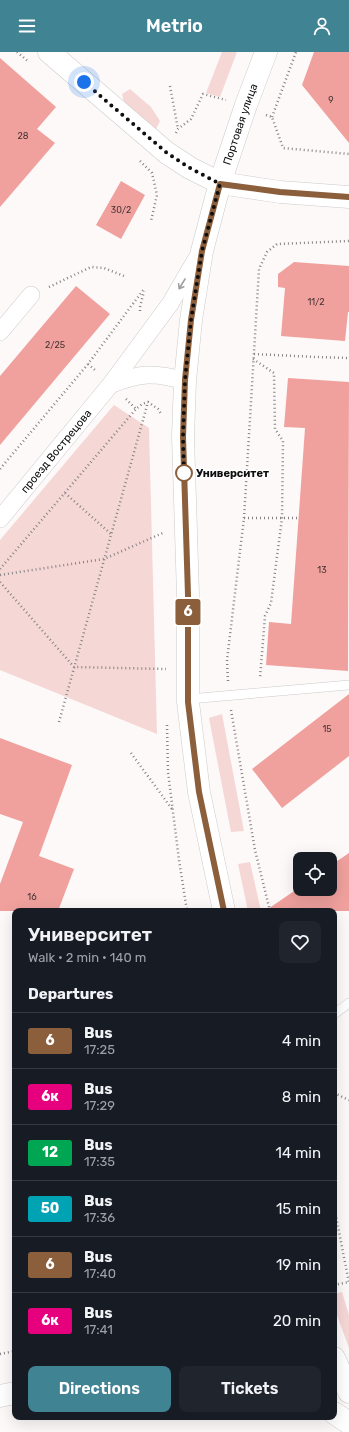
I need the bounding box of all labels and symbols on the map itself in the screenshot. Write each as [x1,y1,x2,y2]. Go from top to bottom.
your location [74,72,94,92]
street label: Портовая улица [220,82,260,167]
house number: 9 [328,95,334,105]
house number: 28 [17,131,29,141]
house number: 30/2 [111,205,131,215]
one-way arrow [177,278,185,290]
house number: 11/2 [307,297,325,307]
house number: 2/25 [45,340,65,350]
street label: проезд Вострецова [18,407,94,495]
marker: Университет [175,464,193,482]
place label: Университет [196,467,269,480]
house number: 13 [317,565,327,575]
line badge: 6 [175,599,201,625]
house number: 15 [322,724,332,734]
house number: 16 [27,892,37,902]

